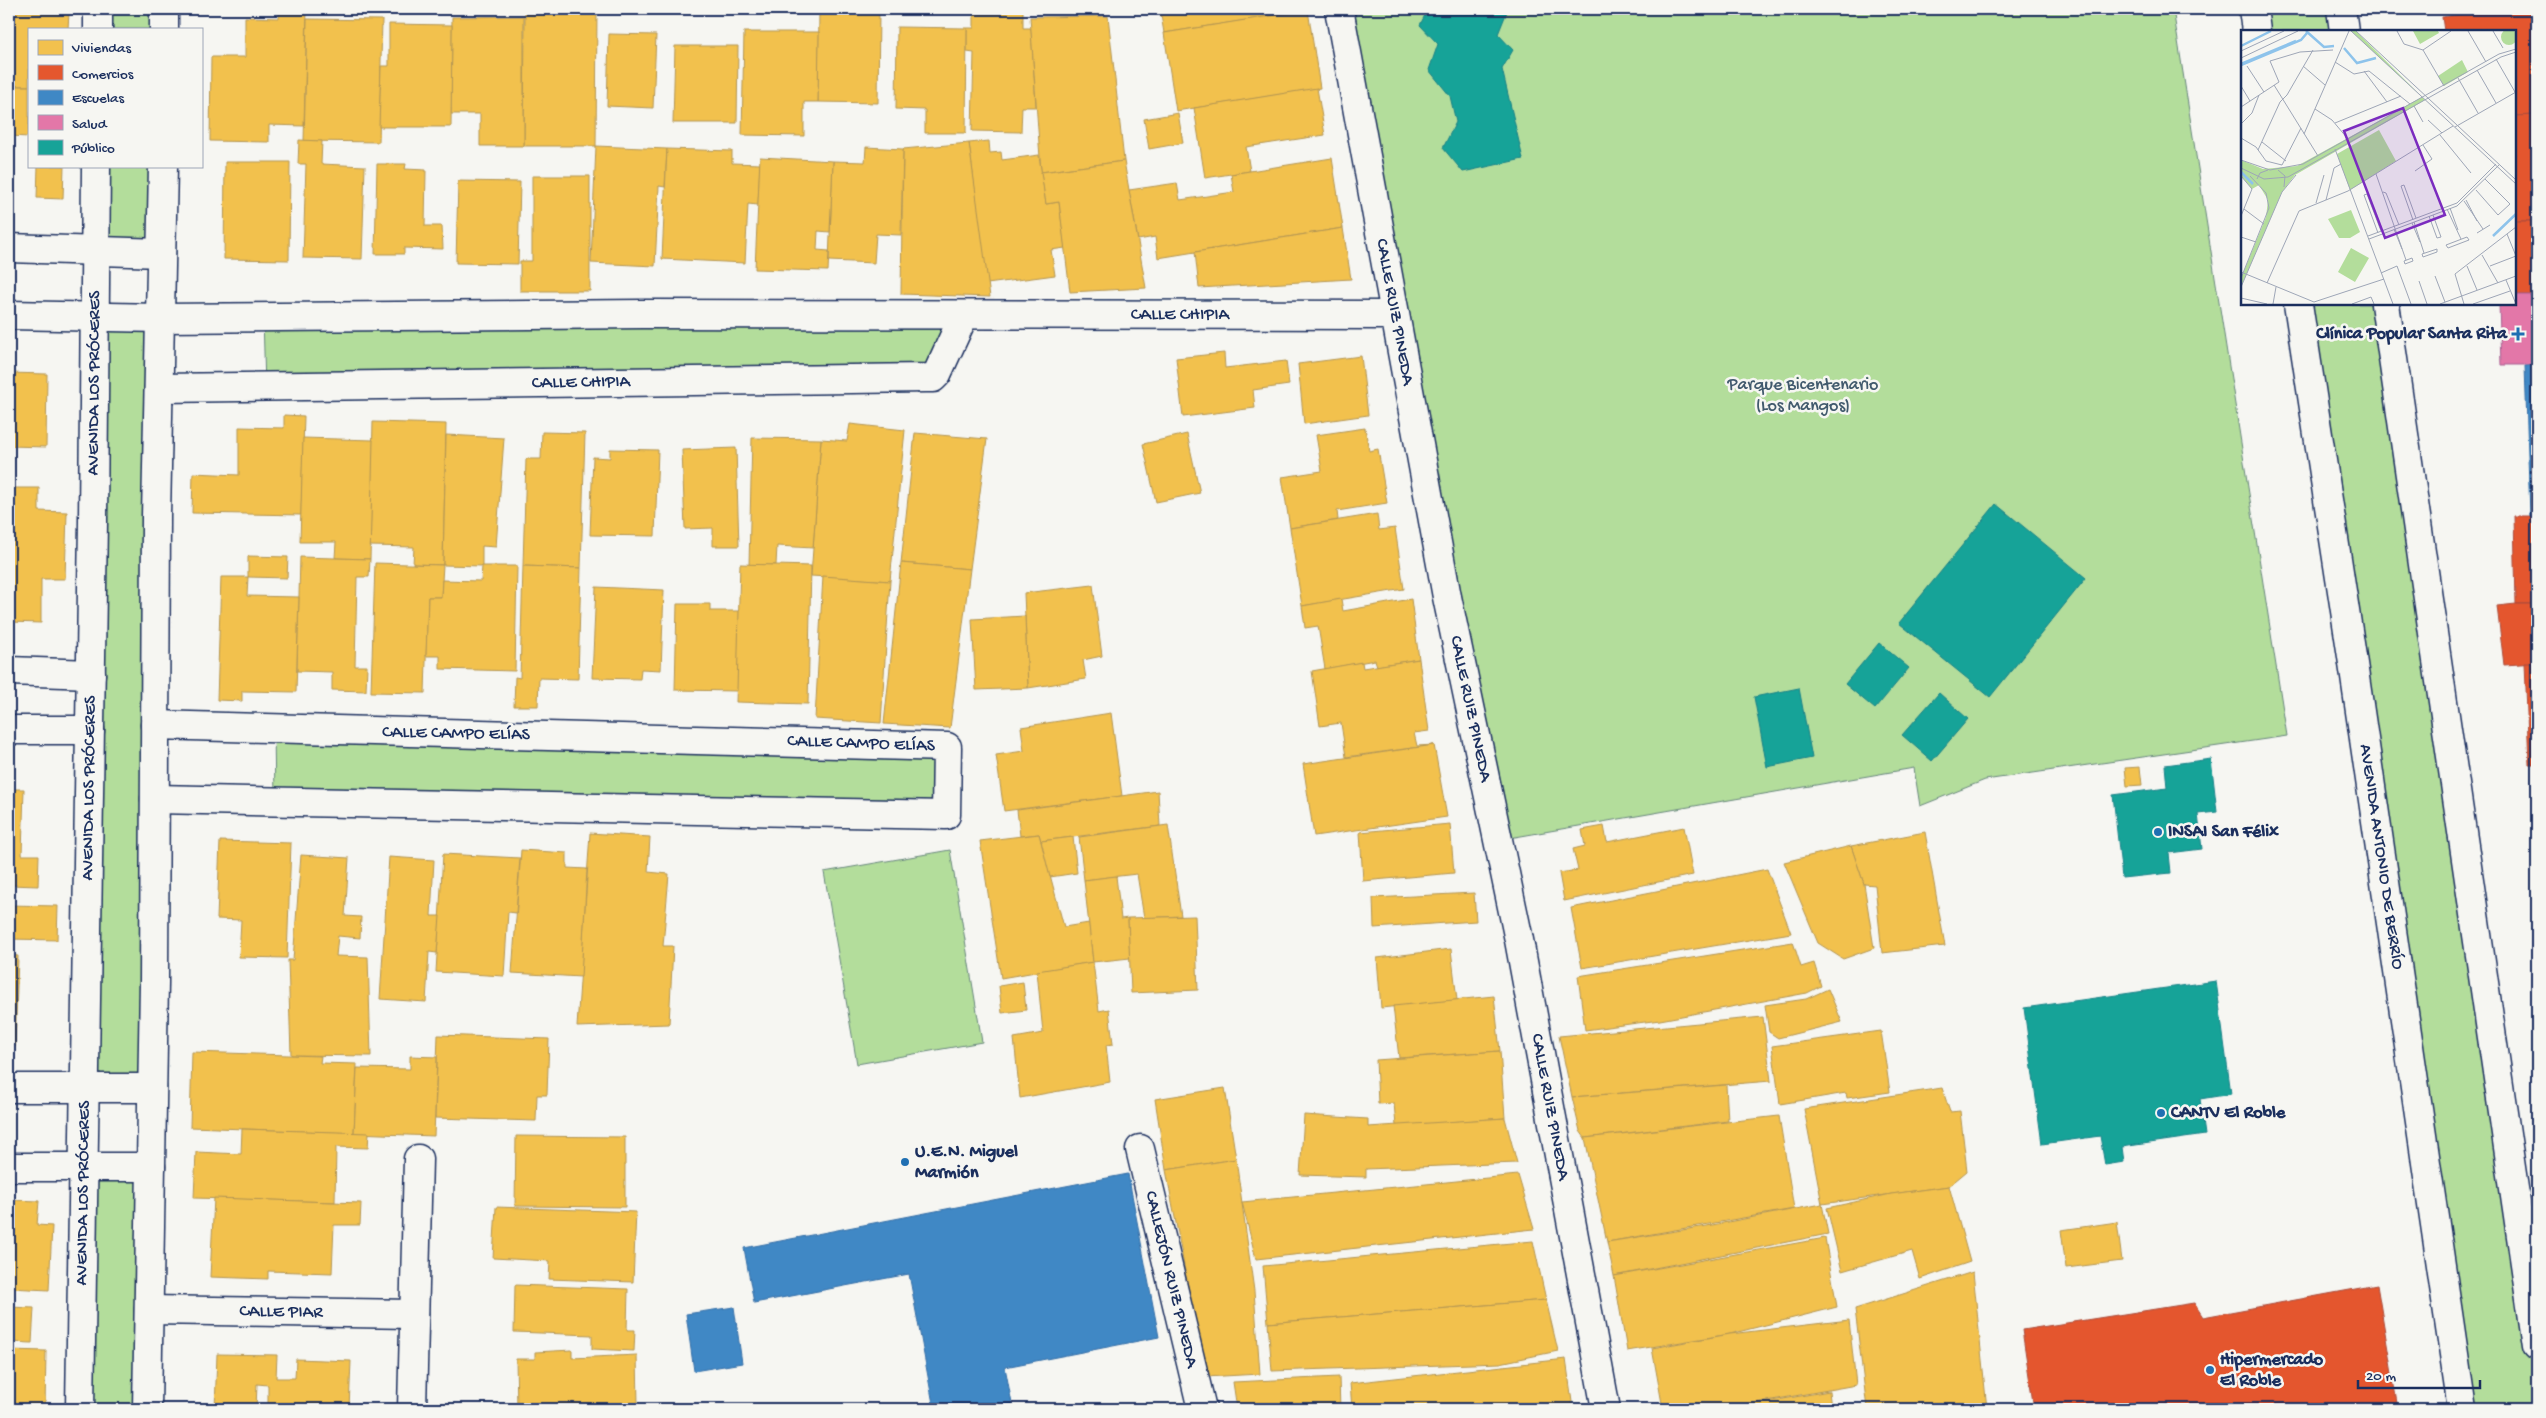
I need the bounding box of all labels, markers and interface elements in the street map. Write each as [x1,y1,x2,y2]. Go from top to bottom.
legend [28,28,202,168]
inset map [2241,30,2516,305]
text: Viviendas [71,40,131,58]
text: Comercios [72,66,134,84]
text: Escuelas [72,90,124,108]
text: Salud [72,116,108,134]
text: Público [71,140,115,158]
street label: CALLE RUIZ PINEDA [1371,237,1419,388]
street label: AVENIDA LOS PRÓCERES [83,290,105,476]
street label: CALLE CHIPIA [1131,304,1231,325]
place label: Clínica Popular Santa Rita [2315,324,2508,345]
marker: Clínica Popular Santa Rita [2511,327,2525,341]
street label: CALLE CHIPIA [532,371,632,394]
park label: Parque Bicentenario (Los Mangos) [1727,375,1878,417]
street label: CALLE RUIZ PINEDA [1445,634,1496,785]
street label: AVENIDA LOS PRÓCERES [77,695,101,881]
street label: CALLE CAMPO ELÍAS [382,722,531,746]
street label: CALLE CAMPO ELÍAS [787,731,936,757]
street label: AVENIDA ANTONIO DE BERRÍO [2354,743,2408,971]
place label: INSAI San Félix [2168,822,2279,843]
marker: INSAI San Félix [2152,826,2164,838]
street label: CALLE RUIZ PINEDA [1526,1032,1574,1183]
street label: AVENIDA LOS PRÓCERES [71,1100,95,1286]
place label: CANTV El Roble [2170,1103,2286,1124]
marker: CANTV El Roble [2155,1107,2167,1119]
place label: U.E.N. Miguel Marmión [915,1142,1018,1184]
marker: U.E.N. Miguel Marmión [899,1156,911,1168]
street label: CALLEJÓN RUIZ PINEDA [1140,1189,1203,1371]
street label: CALLE PIAR [239,1301,323,1323]
place label: Hipermercado El Roble [2220,1350,2324,1392]
scale bar [2358,1358,2481,1390]
marker: Hipermercado El Roble [2204,1364,2216,1376]
text: 20 m [2366,1368,2396,1386]

